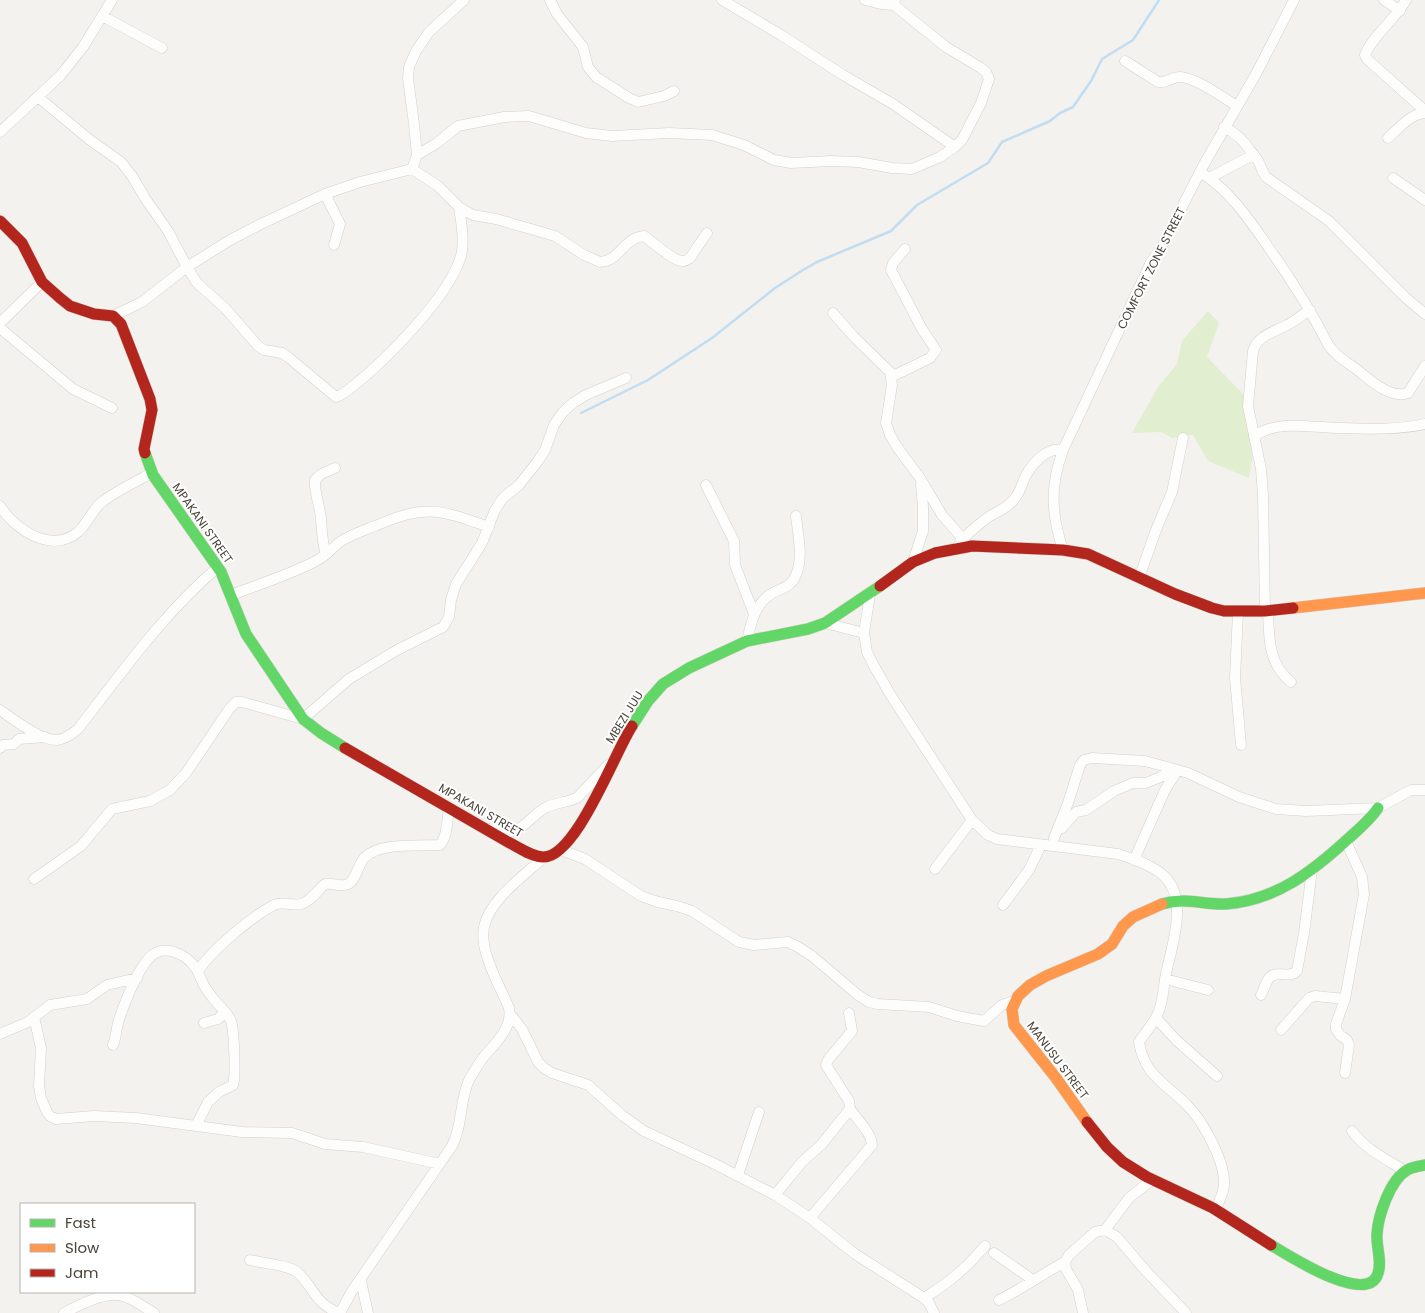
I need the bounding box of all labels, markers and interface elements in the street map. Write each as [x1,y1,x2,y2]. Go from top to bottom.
street label: COMFORT ZONE STREET [1113,204,1189,332]
street label: MPAKANI STREET [169,479,237,567]
street label: MBEZI JUU [601,687,647,747]
street label: MPAKANI STREET [436,779,527,841]
street label: MANUSU STREET [1023,1018,1093,1103]
legend [20,1203,195,1293]
text: Fast [65,1212,96,1233]
text: Slow [65,1237,100,1258]
text: Jam [65,1262,99,1283]

